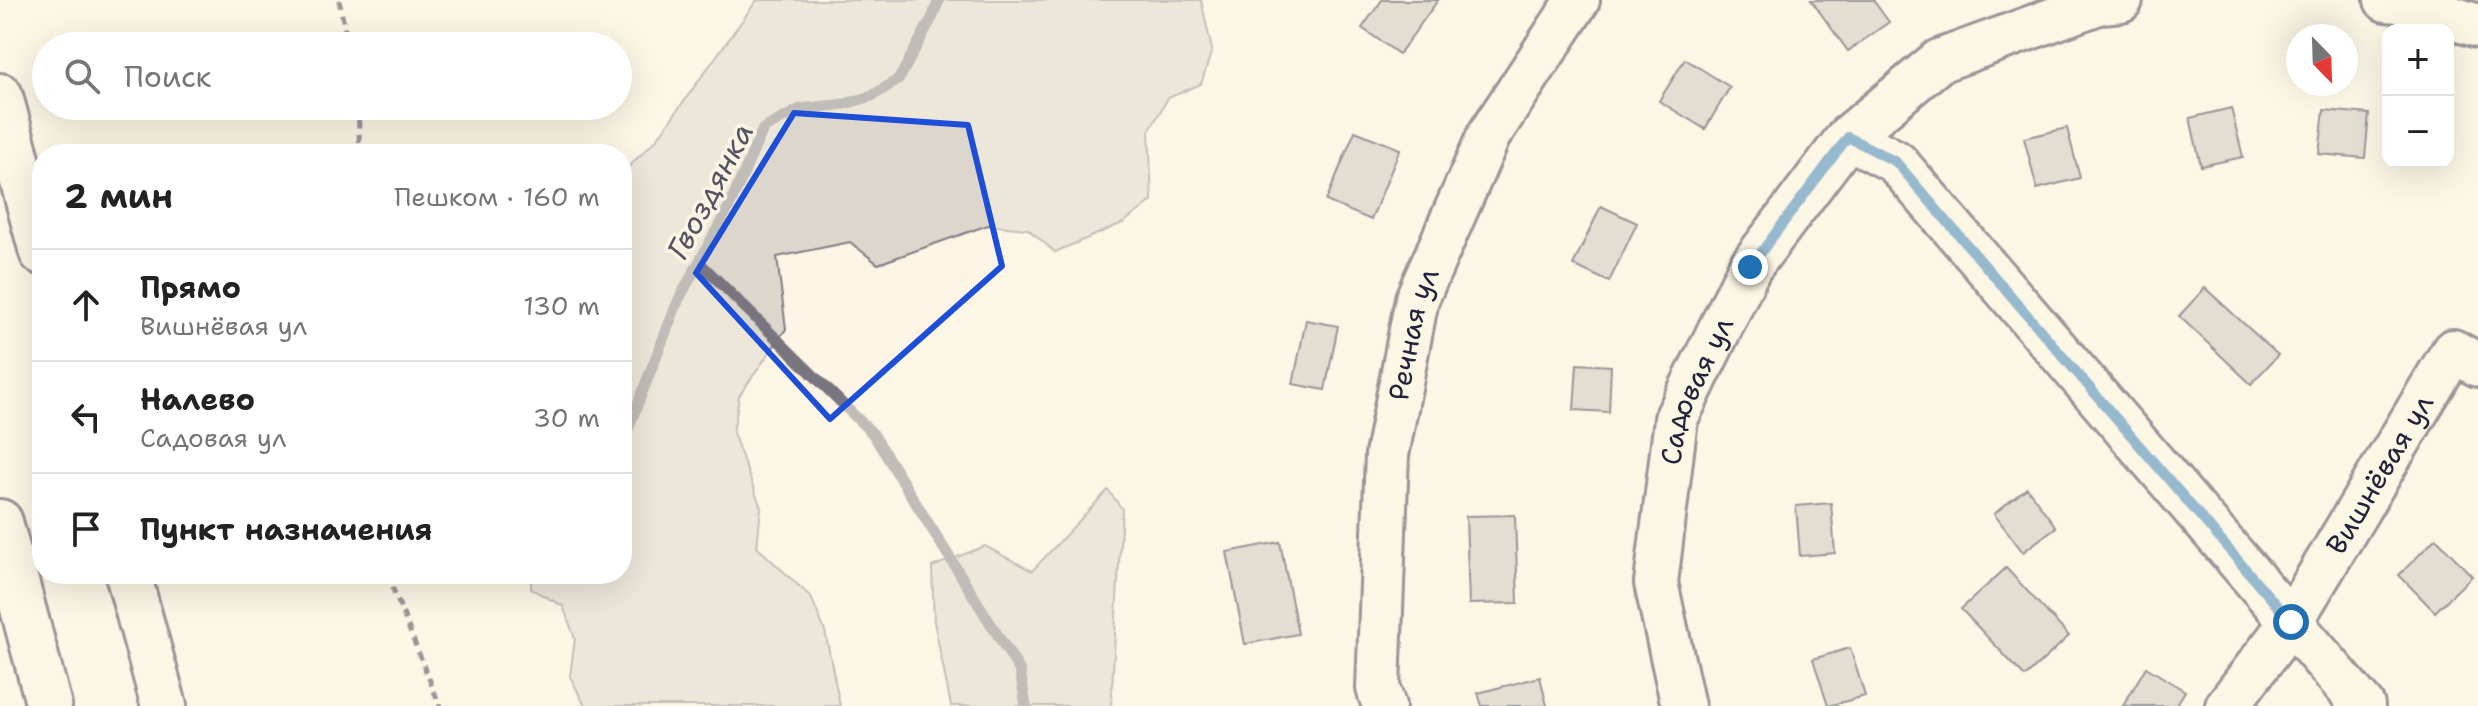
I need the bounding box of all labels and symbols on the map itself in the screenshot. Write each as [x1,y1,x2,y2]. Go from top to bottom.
north arrow [2286,24,2358,96]
water label: Гвоздянка [657,115,763,267]
route end [1732,249,1768,285]
street label: Речная ул [1379,261,1448,404]
street label: Садовая ул [1652,310,1742,467]
street label: Вишнёвая ул [2317,387,2442,561]
route start [2273,604,2309,640]

